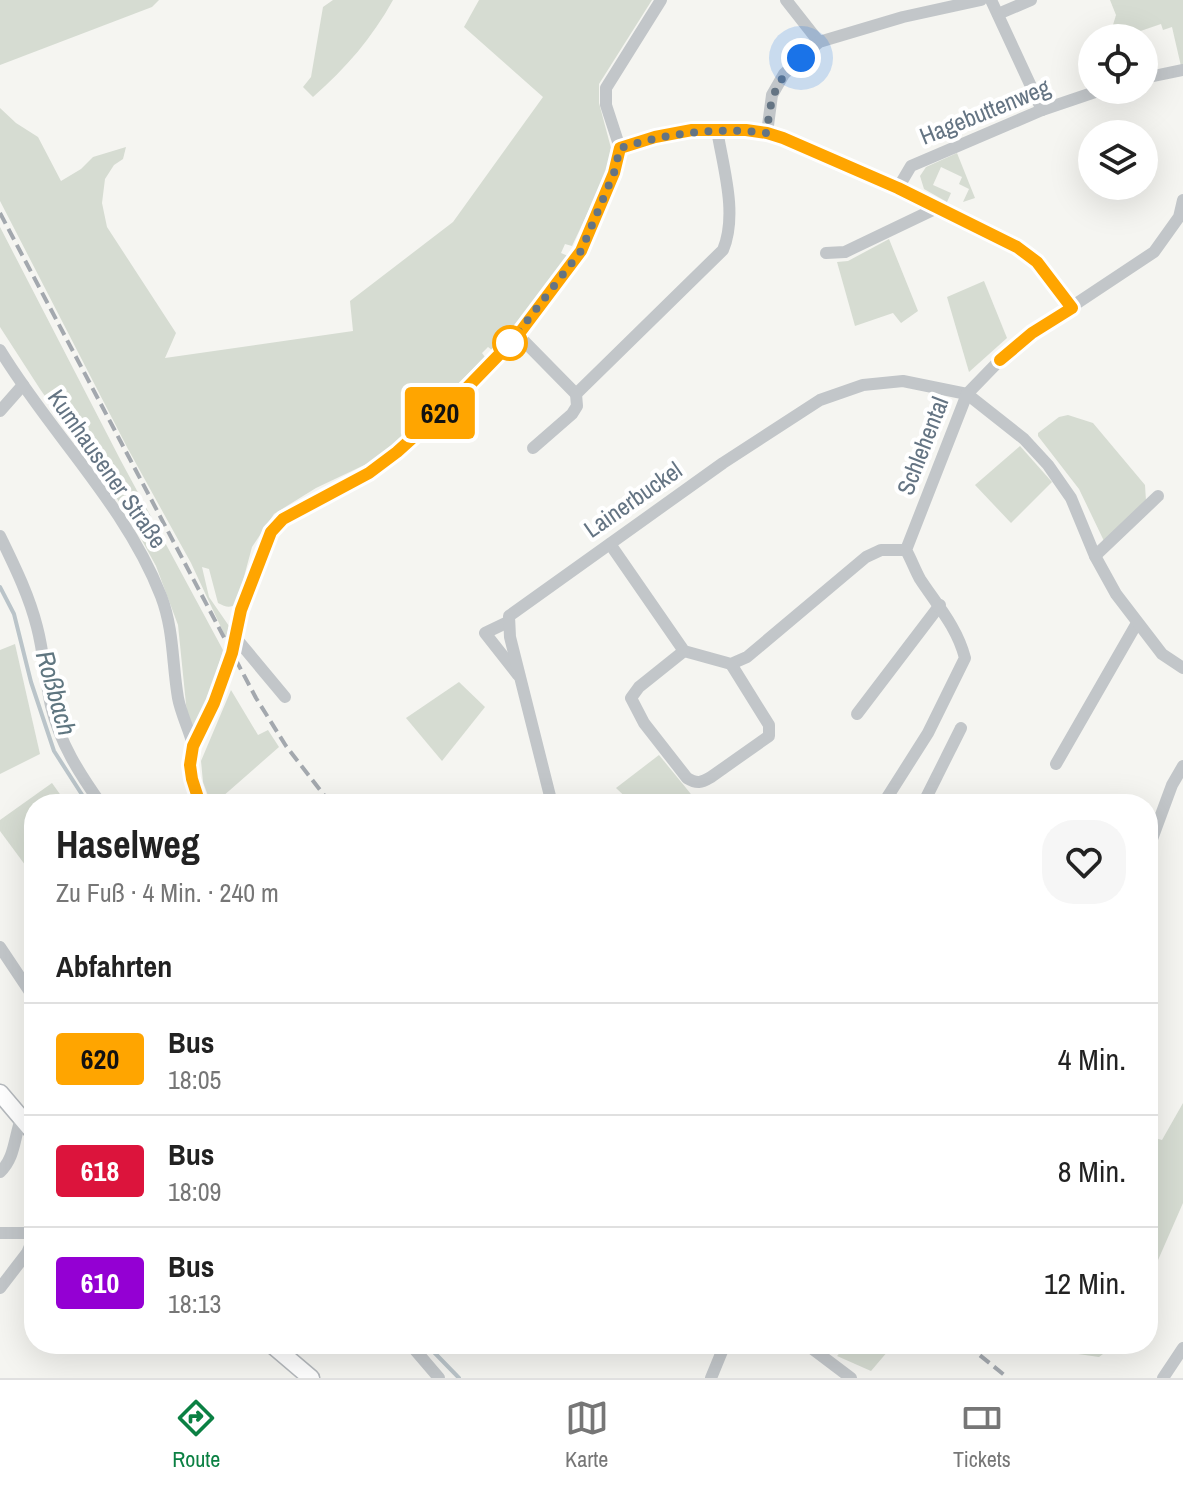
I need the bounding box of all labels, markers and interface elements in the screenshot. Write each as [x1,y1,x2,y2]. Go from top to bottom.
map controls [1078,24,1158,200]
button: locate [1078,24,1158,104]
your location [781,38,821,78]
street label: Hagebuttenweg [915,70,1055,152]
button: layers [1078,120,1158,200]
unlabelled marker [493,326,527,360]
street label: Kumhausener Straße [41,383,175,554]
line badge: 620 [394,387,486,439]
street label: Schlehental [889,392,955,499]
text: 620 [421,394,459,432]
street label: Lainerbuckel [577,454,688,545]
water label: Roßbach [28,646,85,739]
text: Haselweg [56,819,200,870]
button: heart [1042,820,1126,904]
text: Zu Fuß · 4 Min. · 240 m [56,875,279,910]
text: Abfahrten [56,946,172,986]
text: Bus [168,1022,214,1062]
text: 4 Min. [1058,1039,1126,1079]
text: 620 [81,1040,119,1078]
text: 18:05 [168,1062,221,1097]
text: Bus [168,1134,214,1174]
text: 8 Min. [1058,1151,1126,1191]
text: 618 [81,1152,119,1190]
text: 18:09 [168,1174,221,1209]
text: Bus [168,1246,214,1286]
text: 12 Min. [1044,1263,1126,1303]
text: 610 [81,1264,119,1302]
text: 18:13 [168,1286,221,1321]
tab: Route [172,1396,220,1474]
tab: Karte [565,1396,609,1474]
tab: Tickets [953,1396,1011,1474]

